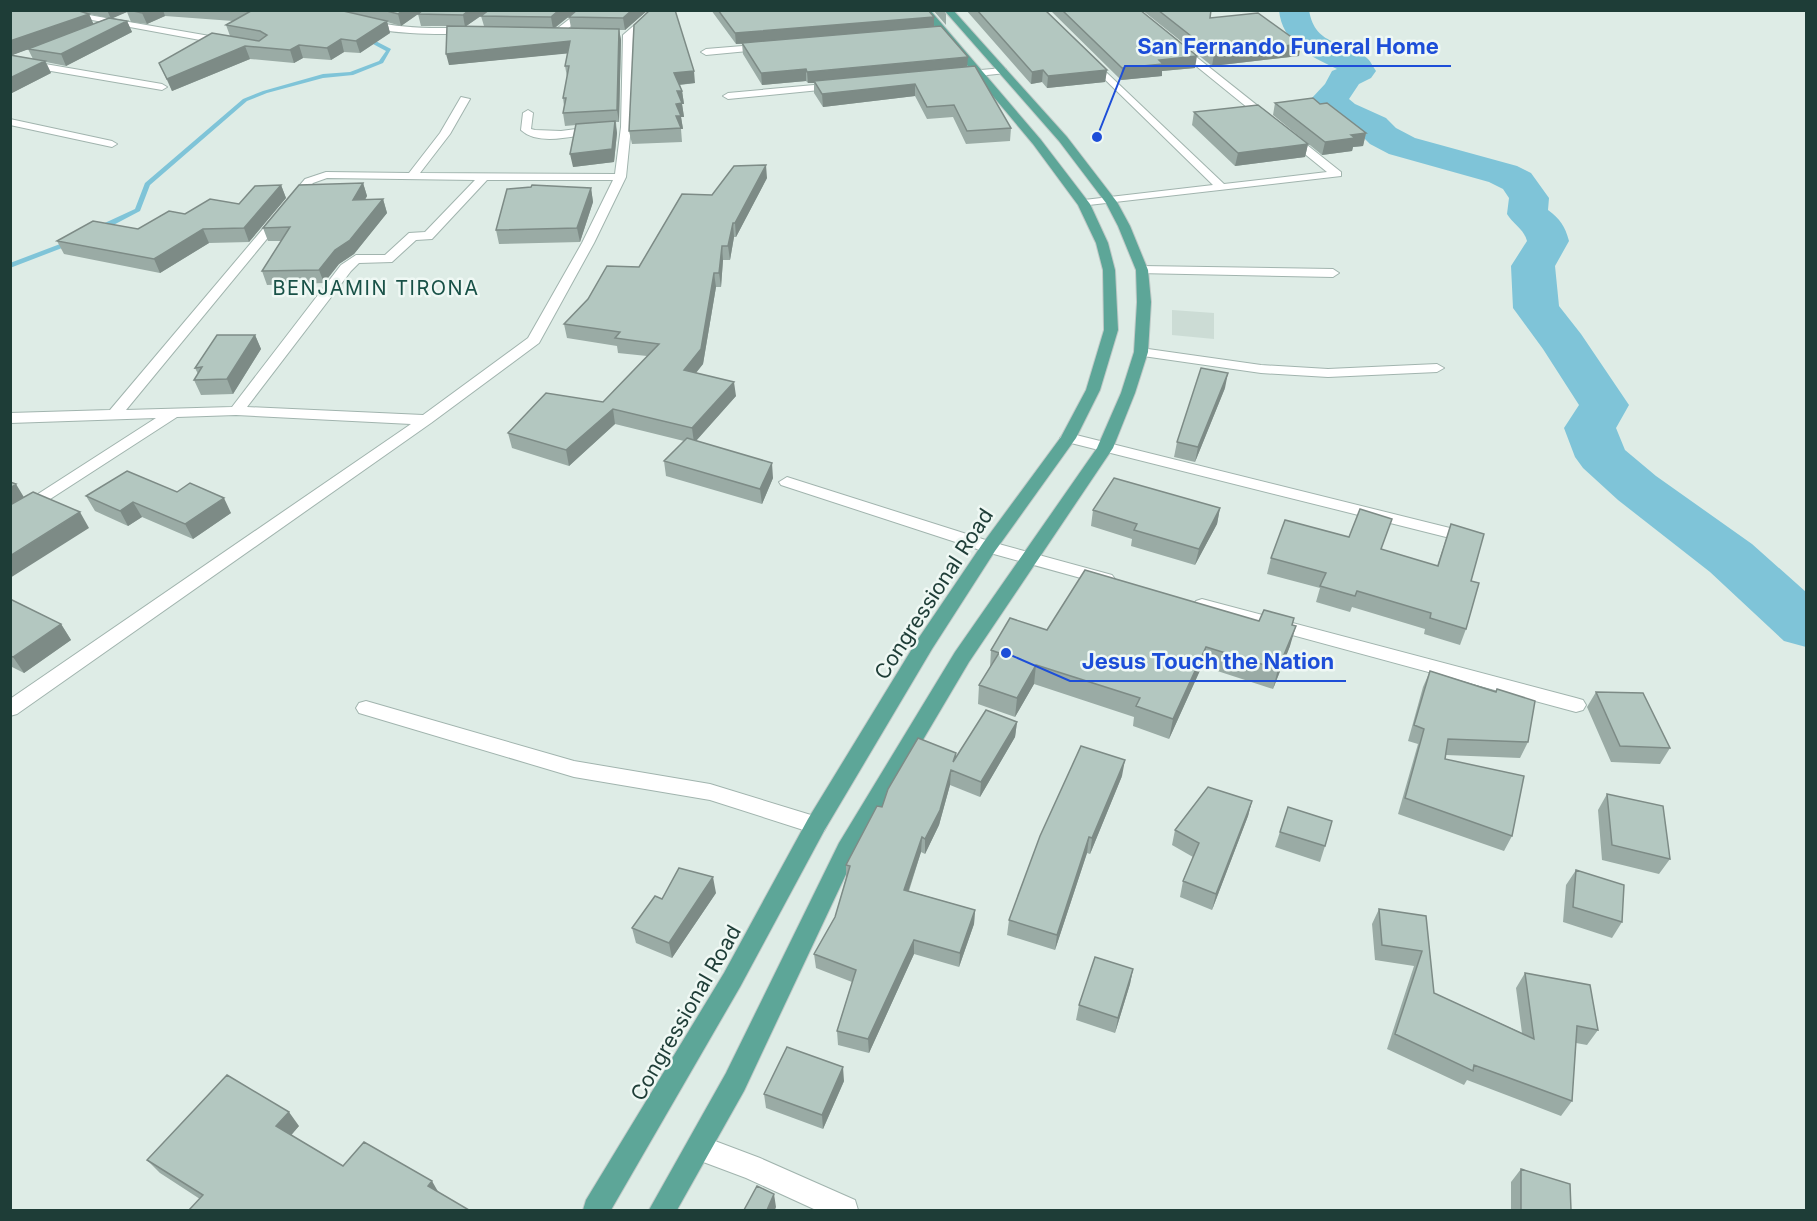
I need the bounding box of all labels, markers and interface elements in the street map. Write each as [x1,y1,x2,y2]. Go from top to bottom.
callout: San Fernando Funeral Home [1125,26,1451,66]
text: San Fernando Funeral Home [1137,33,1439,59]
district label: BENJAMIN TIRONA [273,276,479,300]
street label: Congressional Road [869,504,998,684]
callout: Jesus Touch the Nation [1070,641,1346,681]
text: Jesus Touch the Nation [1082,648,1334,674]
street label: Congressional Road [625,920,746,1105]

